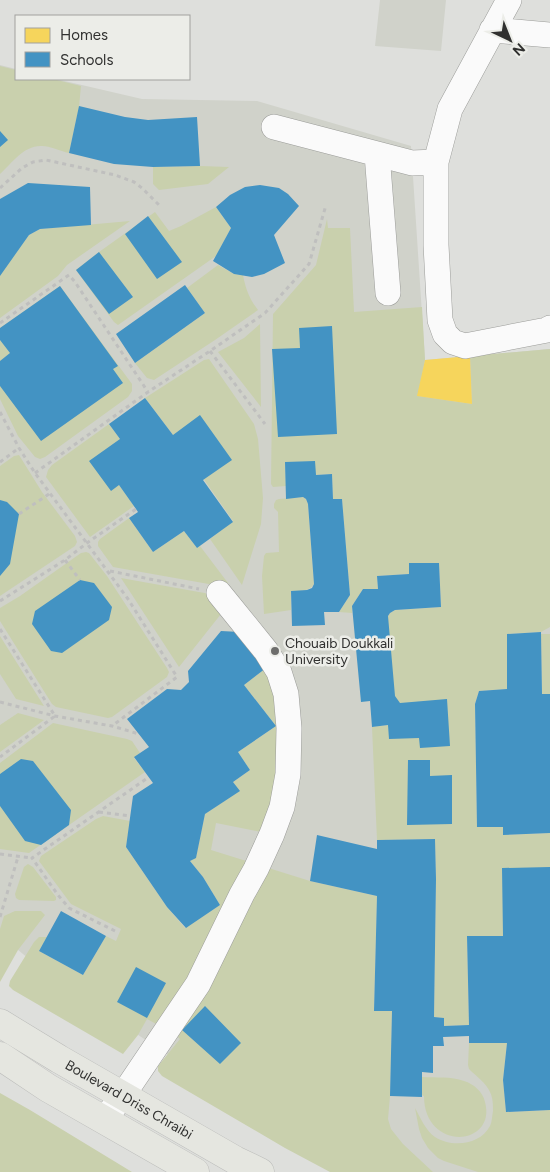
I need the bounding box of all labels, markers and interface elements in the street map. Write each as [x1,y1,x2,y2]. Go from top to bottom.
legend [15,15,190,80]
north arrow [485,15,535,65]
text: Homes [60,26,108,44]
text: N [509,39,528,59]
text: Schools [60,51,113,69]
place label: Chouaib Doukkali University [285,635,393,668]
marker: Chouaib Doukkali University [269,645,281,657]
street label: Boulevard Driss Chraibi [62,1056,196,1143]

